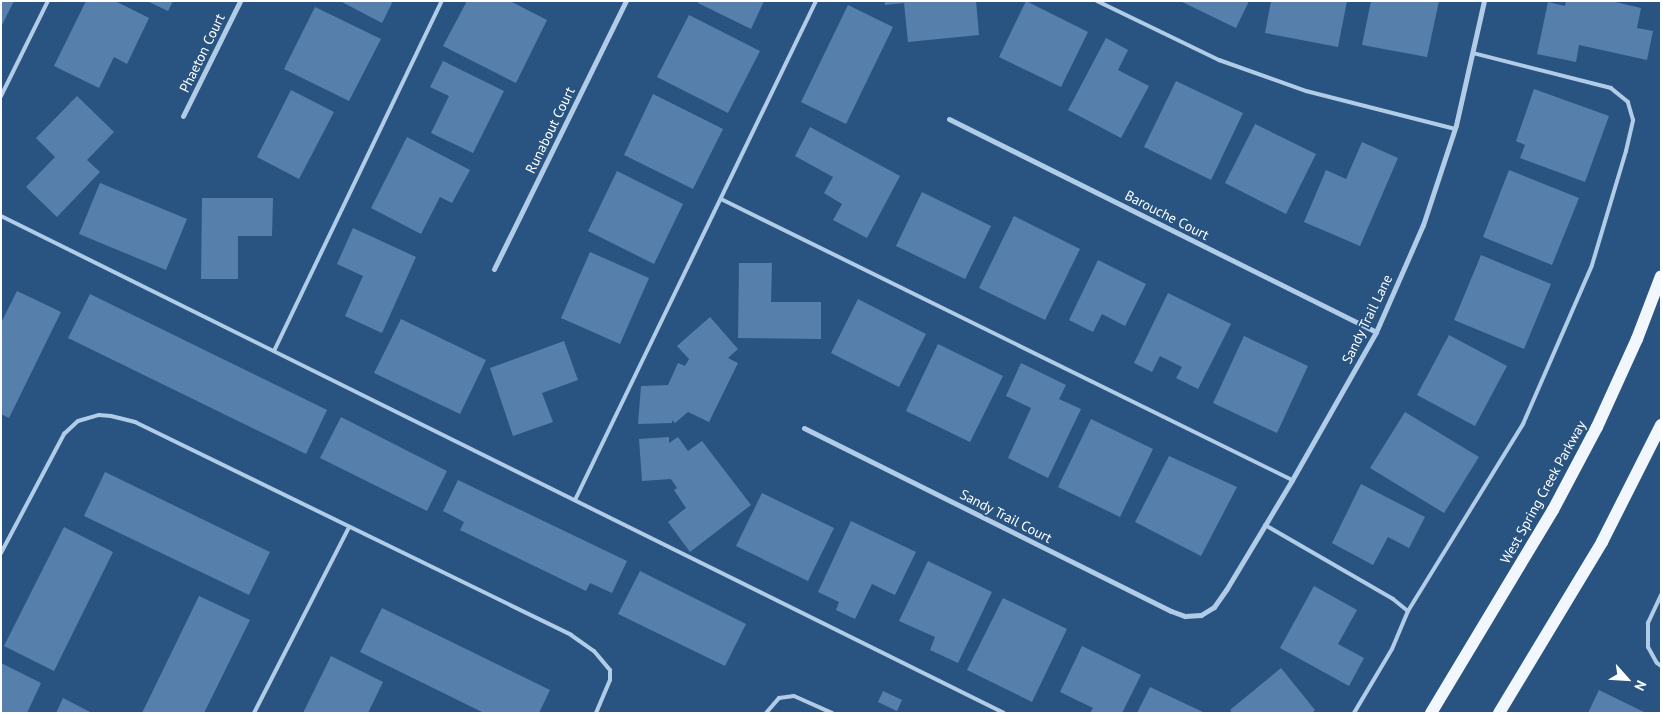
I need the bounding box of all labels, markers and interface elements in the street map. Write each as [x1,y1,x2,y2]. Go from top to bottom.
street label: Phaeton Court [176,11,228,95]
street label: Runabout Court [522,84,578,176]
street label: Barouche Court [1122,187,1212,243]
street label: Sandy Trail Lane [1338,271,1396,367]
street label: West Spring Creek Parkway [1497,417,1589,567]
street label: Sandy Trail Court [957,485,1055,547]
north arrow [1602,654,1652,704]
text: N [1630,677,1651,694]

